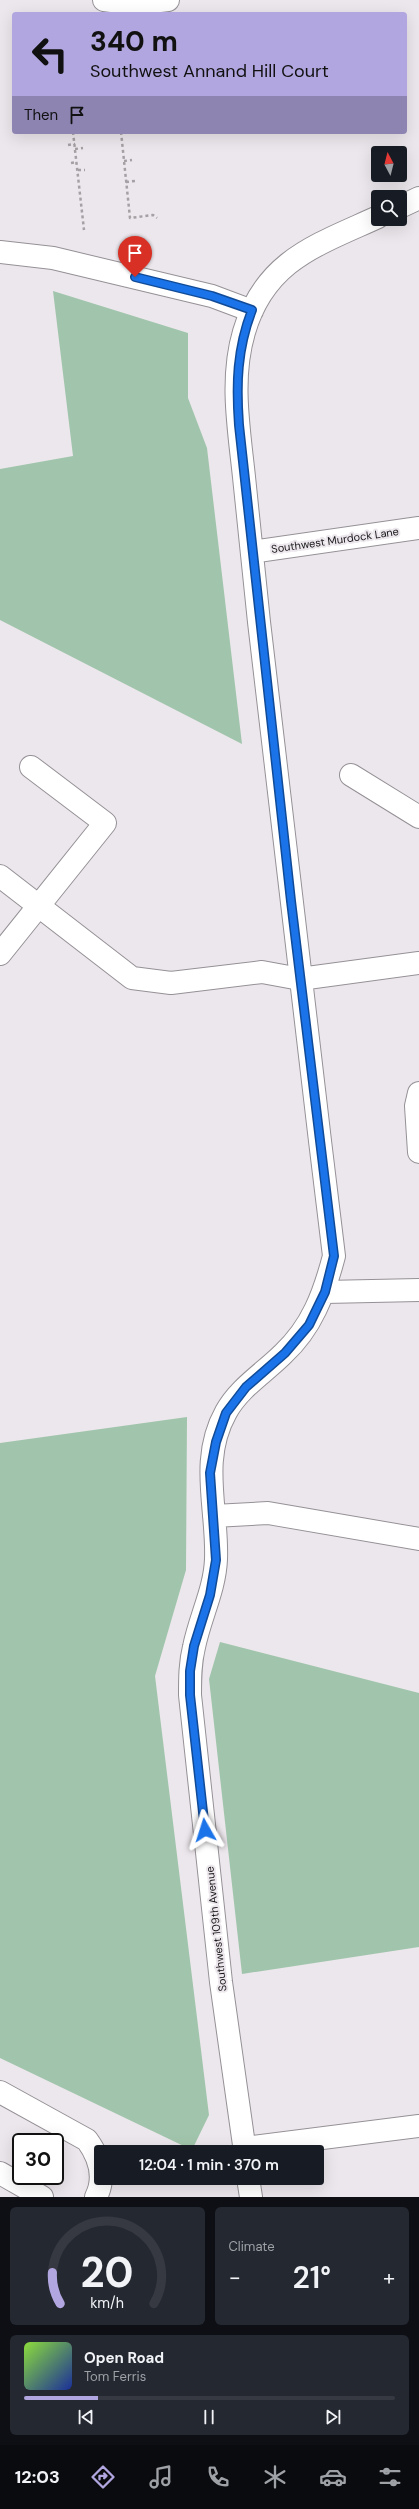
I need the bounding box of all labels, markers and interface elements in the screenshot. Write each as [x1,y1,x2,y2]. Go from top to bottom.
text: 340 m [90,23,178,60]
icon: left [24,28,76,80]
text: Southwest Annand Hill Court [90,59,329,83]
icon: arrive [66,104,88,126]
text: Then [24,105,58,125]
north arrow [371,146,407,182]
map controls [371,146,407,226]
button: search [371,190,407,226]
pin [118,236,152,277]
icon: arrive [124,242,146,264]
street label: Southwest Murdock Lane [270,524,400,556]
position arrow [184,1809,226,1851]
street label: Southwest 109th Avenue [202,1866,230,1992]
speed limit sign: 30 [12,2133,64,2185]
text: 12:04 · 1 min · 370 m [139,2155,279,2175]
text: Climate [229,2238,275,2255]
text: 20 [81,2246,134,2300]
text: 21° [293,2258,331,2297]
text: − [229,2263,241,2292]
text: + [383,2263,395,2292]
text: km/h [90,2294,124,2312]
text: Open Road [84,2348,164,2368]
text: Tom Ferris [84,2368,146,2385]
icon: previous [75,2406,97,2428]
icon: pause [198,2406,220,2428]
icon: next [322,2406,344,2428]
icon: directions [89,2463,117,2491]
icon: music [147,2463,175,2491]
icon: phone [204,2463,232,2491]
icon: climate [261,2463,289,2491]
icon: car [319,2463,347,2491]
icon: filters [376,2463,404,2491]
text: 12:03 [15,2465,60,2489]

